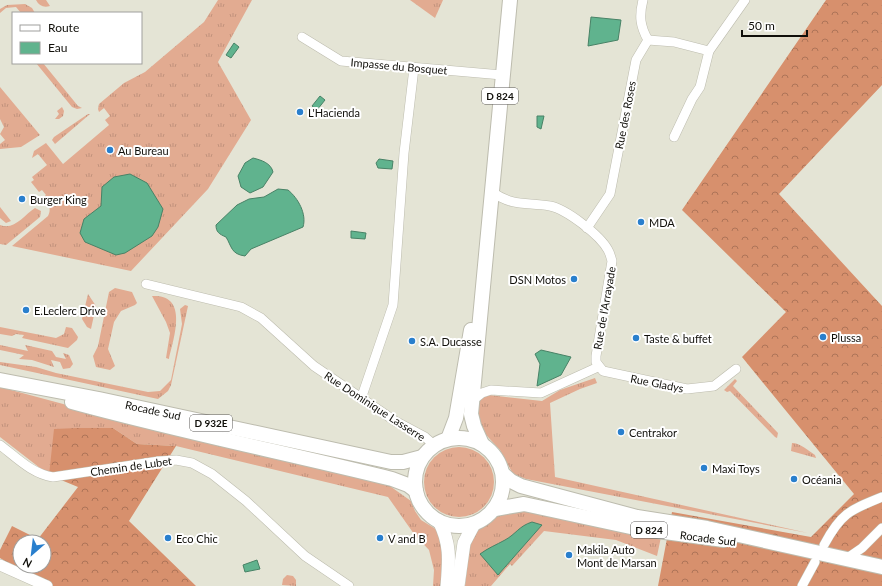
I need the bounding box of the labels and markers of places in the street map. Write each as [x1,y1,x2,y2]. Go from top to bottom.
place label: L'Hacienda [308,106,360,119]
marker: L'Hacienda [295,107,305,117]
place label: Au Bureau [118,144,169,157]
marker: Au Bureau [105,145,115,155]
place label: Burger King [30,193,87,206]
marker: Burger King [17,194,27,204]
place label: MDA [649,216,675,229]
marker: MDA [636,217,646,227]
place label: DSN Motos [509,273,566,286]
marker: DSN Motos [569,274,579,284]
place label: E.Leclerc Drive [34,304,106,317]
marker: E.Leclerc Drive [21,305,31,315]
place label: Plussa [831,331,861,344]
place label: Taste & buffet [644,332,712,345]
marker: Plussa [818,332,828,342]
marker: Taste & buffet [631,333,641,343]
place label: S.A. Ducasse [420,335,482,348]
marker: S.A. Ducasse [407,336,417,346]
place label: Centrakor [629,426,677,439]
marker: Centrakor [616,427,626,437]
place label: Maxi Toys [712,462,760,475]
marker: Maxi Toys [699,463,709,473]
place label: Océania [802,473,841,486]
marker: Océania [789,474,799,484]
place label: Eco Chic [176,532,218,545]
place label: V and B [388,532,426,545]
marker: Eco Chic [163,533,173,543]
marker: V and B [375,533,385,543]
place label: Makila Auto Mont de Marsan [577,543,657,569]
marker: Makila Auto Mont de Marsan [564,550,574,560]

